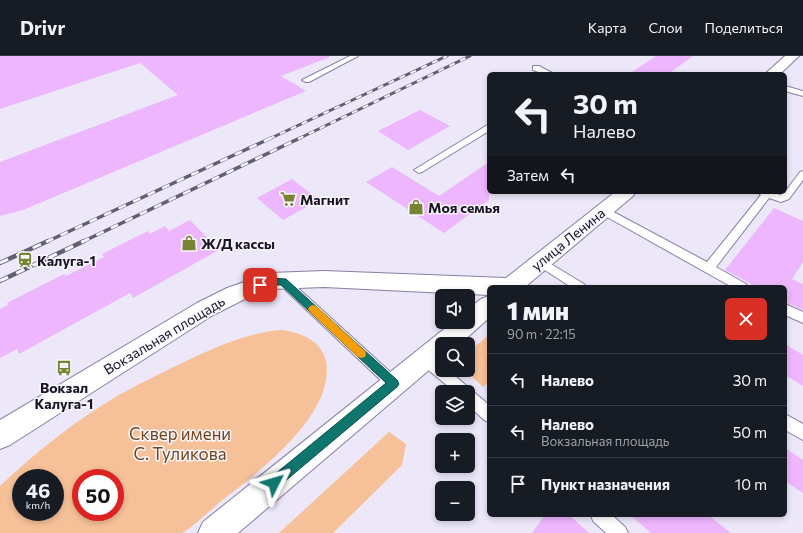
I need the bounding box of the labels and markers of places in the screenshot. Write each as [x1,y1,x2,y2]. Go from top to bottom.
supermarket icon: Магнит [279,190,297,208]
place label: Магнит [300,191,350,208]
shop icon: Моя семья [407,198,425,216]
place label: Моя семья [428,199,500,216]
shop icon: Ж/Д кассы [180,234,198,252]
place label: Ж/Д кассы [201,235,275,252]
station icon: Калуга-1 [16,251,34,269]
place label: Калуга-1 [37,252,96,269]
pin [243,268,277,302]
bus stop icon: Вокзал Калуга-1 [55,359,73,377]
place label: Вокзал Калуга-1 [35,379,93,412]

